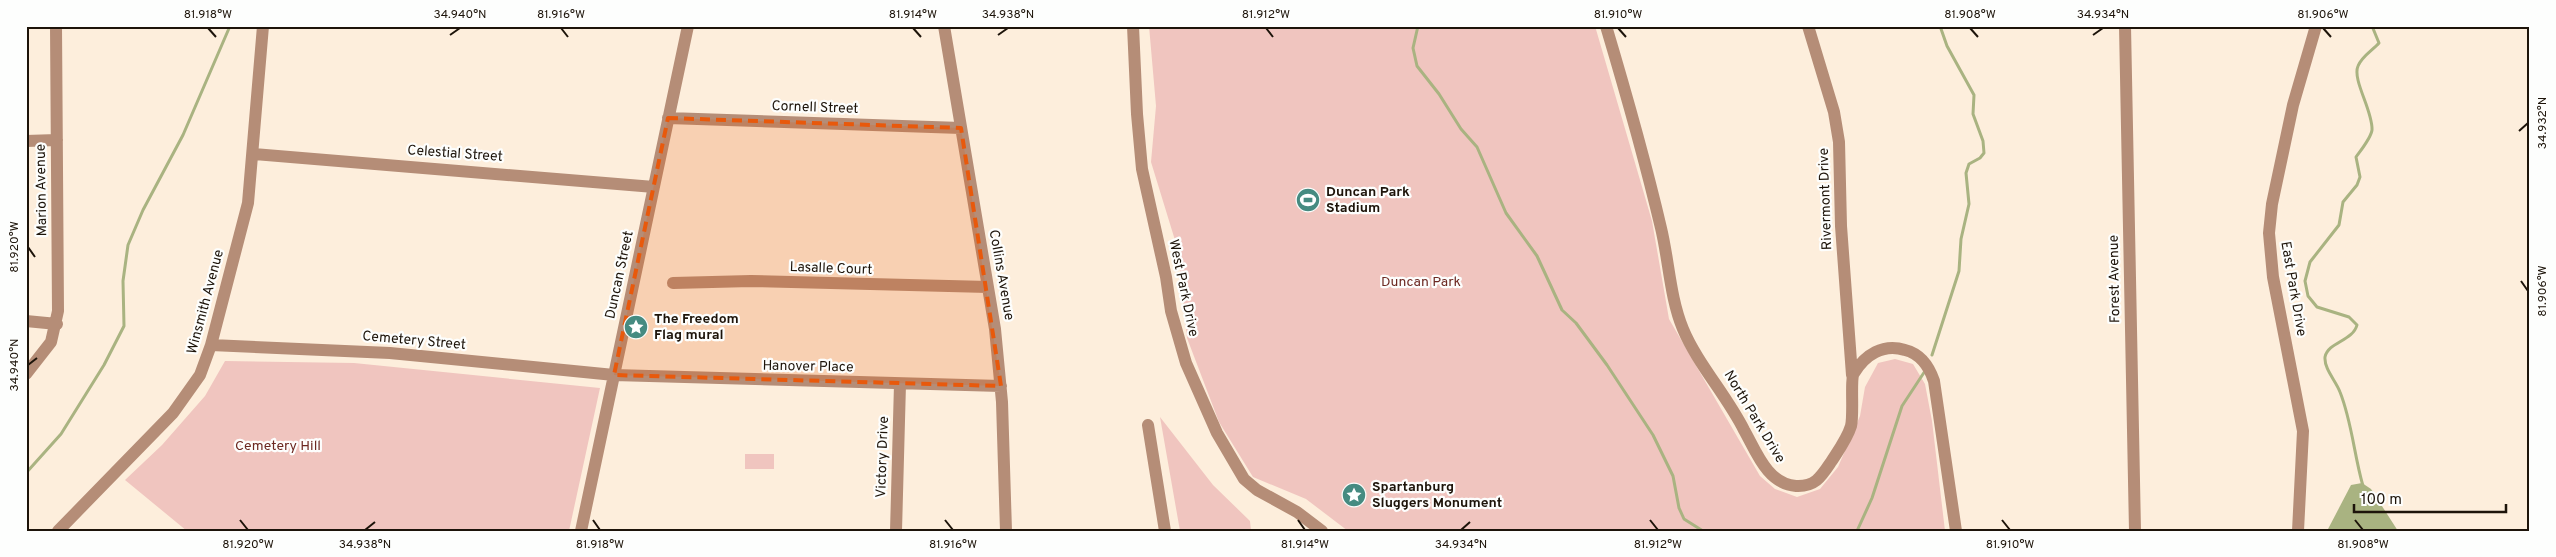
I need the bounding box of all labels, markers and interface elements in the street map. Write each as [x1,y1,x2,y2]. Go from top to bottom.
text: 81.918°W [184,7,232,23]
text: 34.940°N [433,7,487,23]
text: 81.916°W [537,7,585,23]
text: 81.914°W [889,7,937,23]
text: 34.938°N [982,7,1034,23]
text: 81.912°W [1242,7,1290,23]
text: 81.910°W [1594,7,1642,23]
text: 81.908°W [1944,7,1996,23]
text: 34.934°N [2077,7,2129,23]
text: 81.906°W [2297,7,2349,23]
text: 34.932°N [2535,97,2551,149]
street label: Cornell Street [771,98,859,118]
street label: Celestial Street [407,142,503,166]
street label: Marion Avenue [33,144,51,236]
street label: Rivermont Drive [1816,148,1836,250]
place label: Duncan Park Stadium [1326,184,1410,217]
sports icon: Duncan Park Stadium [1295,187,1321,213]
text: 81.920°W [7,221,23,273]
street label: Collins Avenue [985,228,1017,322]
street label: Duncan Street [602,229,638,321]
street label: Forest Avenue [2106,235,2124,323]
street label: West Park Drive [1164,238,1202,338]
street label: East Park Drive [2276,240,2310,338]
street label: Winsmith Avenue [184,248,228,356]
street label: Lasalle Court [789,259,873,279]
text: 81.906°W [2535,265,2551,317]
park label: Duncan Park [1381,274,1461,291]
place label: The Freedom Flag mural [654,311,739,344]
place icon: The Freedom Flag mural [623,314,649,340]
street label: Cemetery Street [362,328,466,354]
text: 34.940°N [7,338,23,392]
street label: Hanover Place [762,358,854,376]
street label: North Park Drive [1720,368,1788,466]
street label: Victory Drive [873,416,893,498]
park label: Cemetery Hill [235,438,321,455]
place label: Spartanburg Sluggers Monument [1372,479,1502,512]
place icon: Spartanburg Sluggers Monument [1341,482,1367,508]
scale bar [2354,482,2506,514]
text: 100 m [2361,491,2402,510]
text: 81.920°W [222,537,274,553]
text: 34.938°N [339,537,391,553]
text: 81.918°W [576,537,624,553]
text: 81.916°W [929,537,977,553]
text: 81.914°W [1281,537,1329,553]
text: 34.934°N [1435,537,1487,553]
text: 81.912°W [1634,537,1682,553]
text: 81.910°W [1986,537,2034,553]
text: 81.908°W [2337,537,2389,553]

